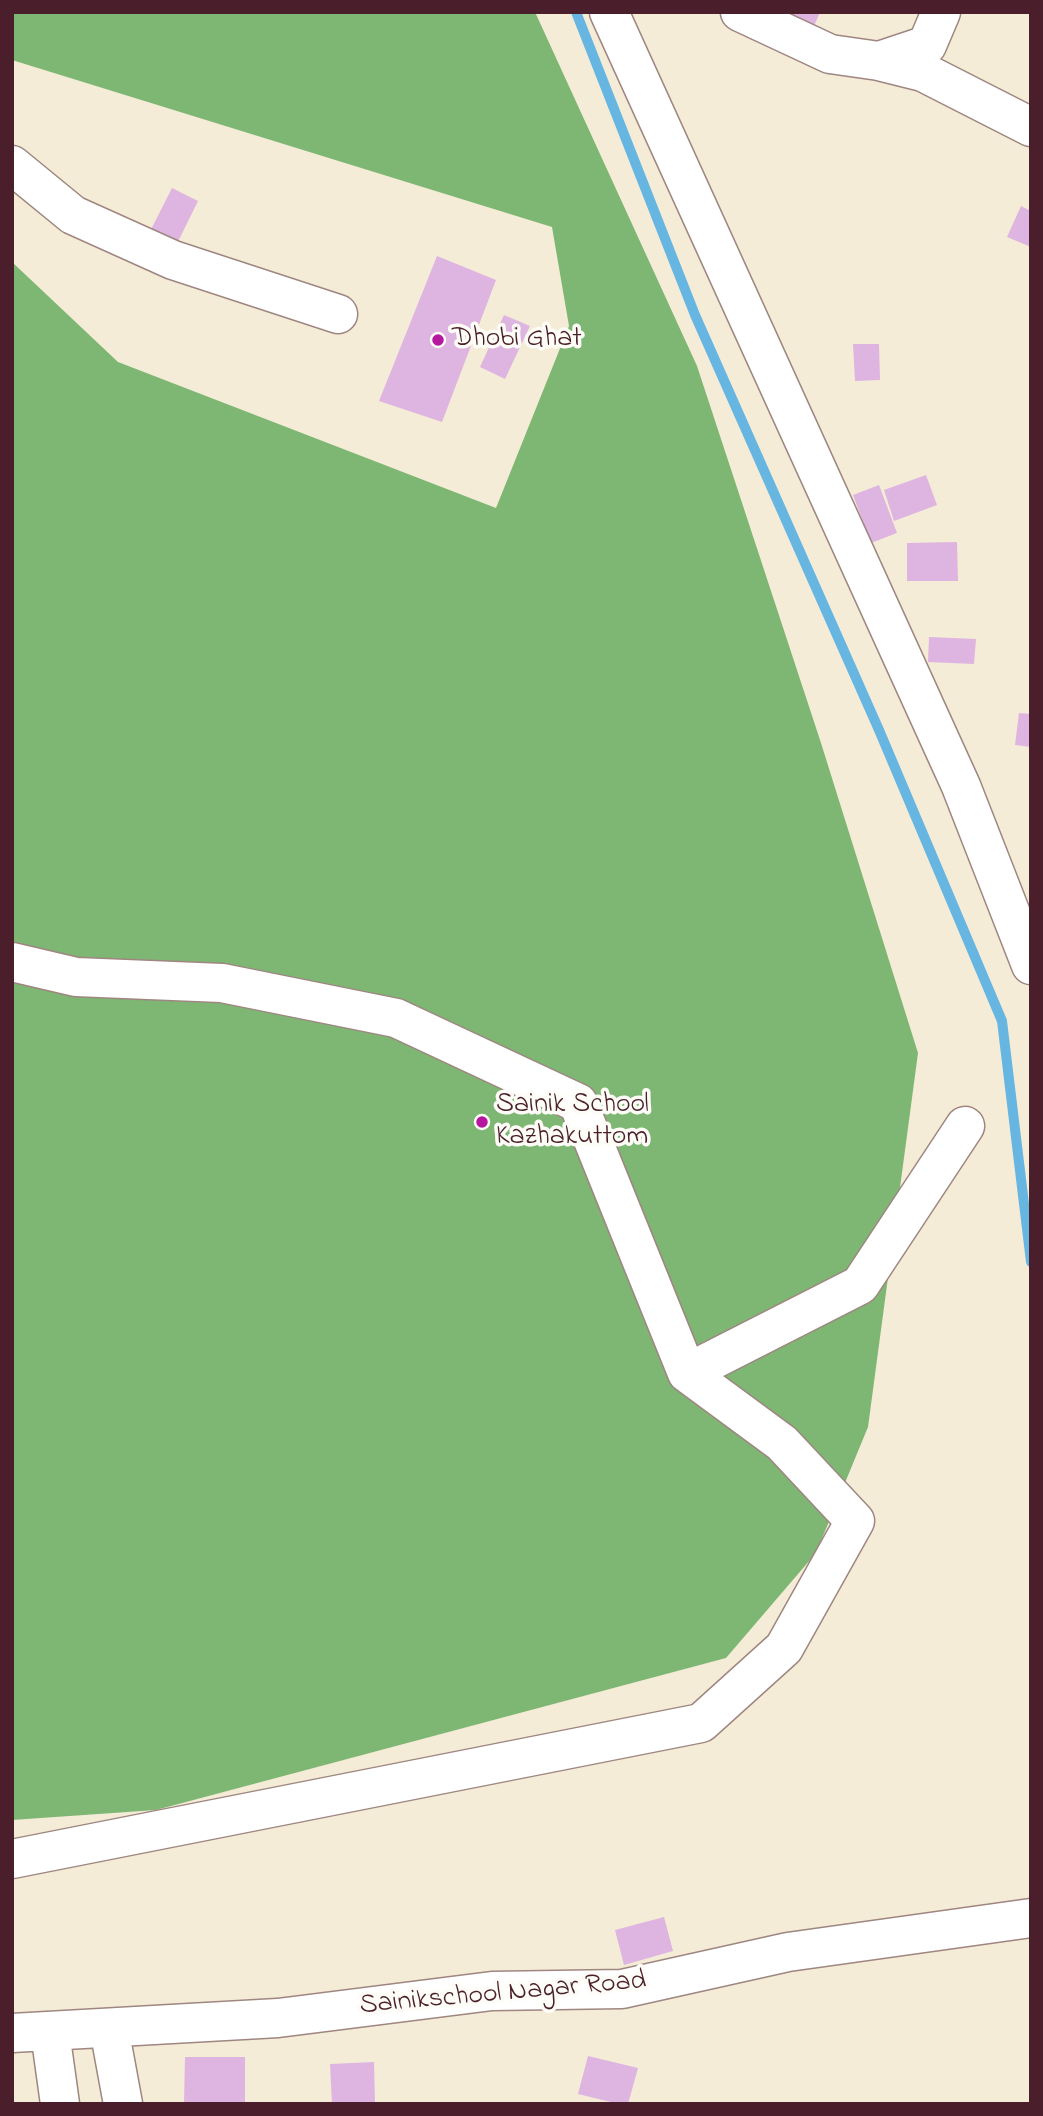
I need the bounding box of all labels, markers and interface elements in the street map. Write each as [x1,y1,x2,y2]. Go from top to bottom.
place label: Dhobi Ghat [452,323,582,357]
marker: Dhobi Ghat [430,332,446,348]
place label: Sainik School Kazhakuttom [496,1089,649,1155]
marker: Sainik School Kazhakuttom [474,1114,490,1130]
street label: Sainikschool Nagar Road [358,1966,648,2024]

